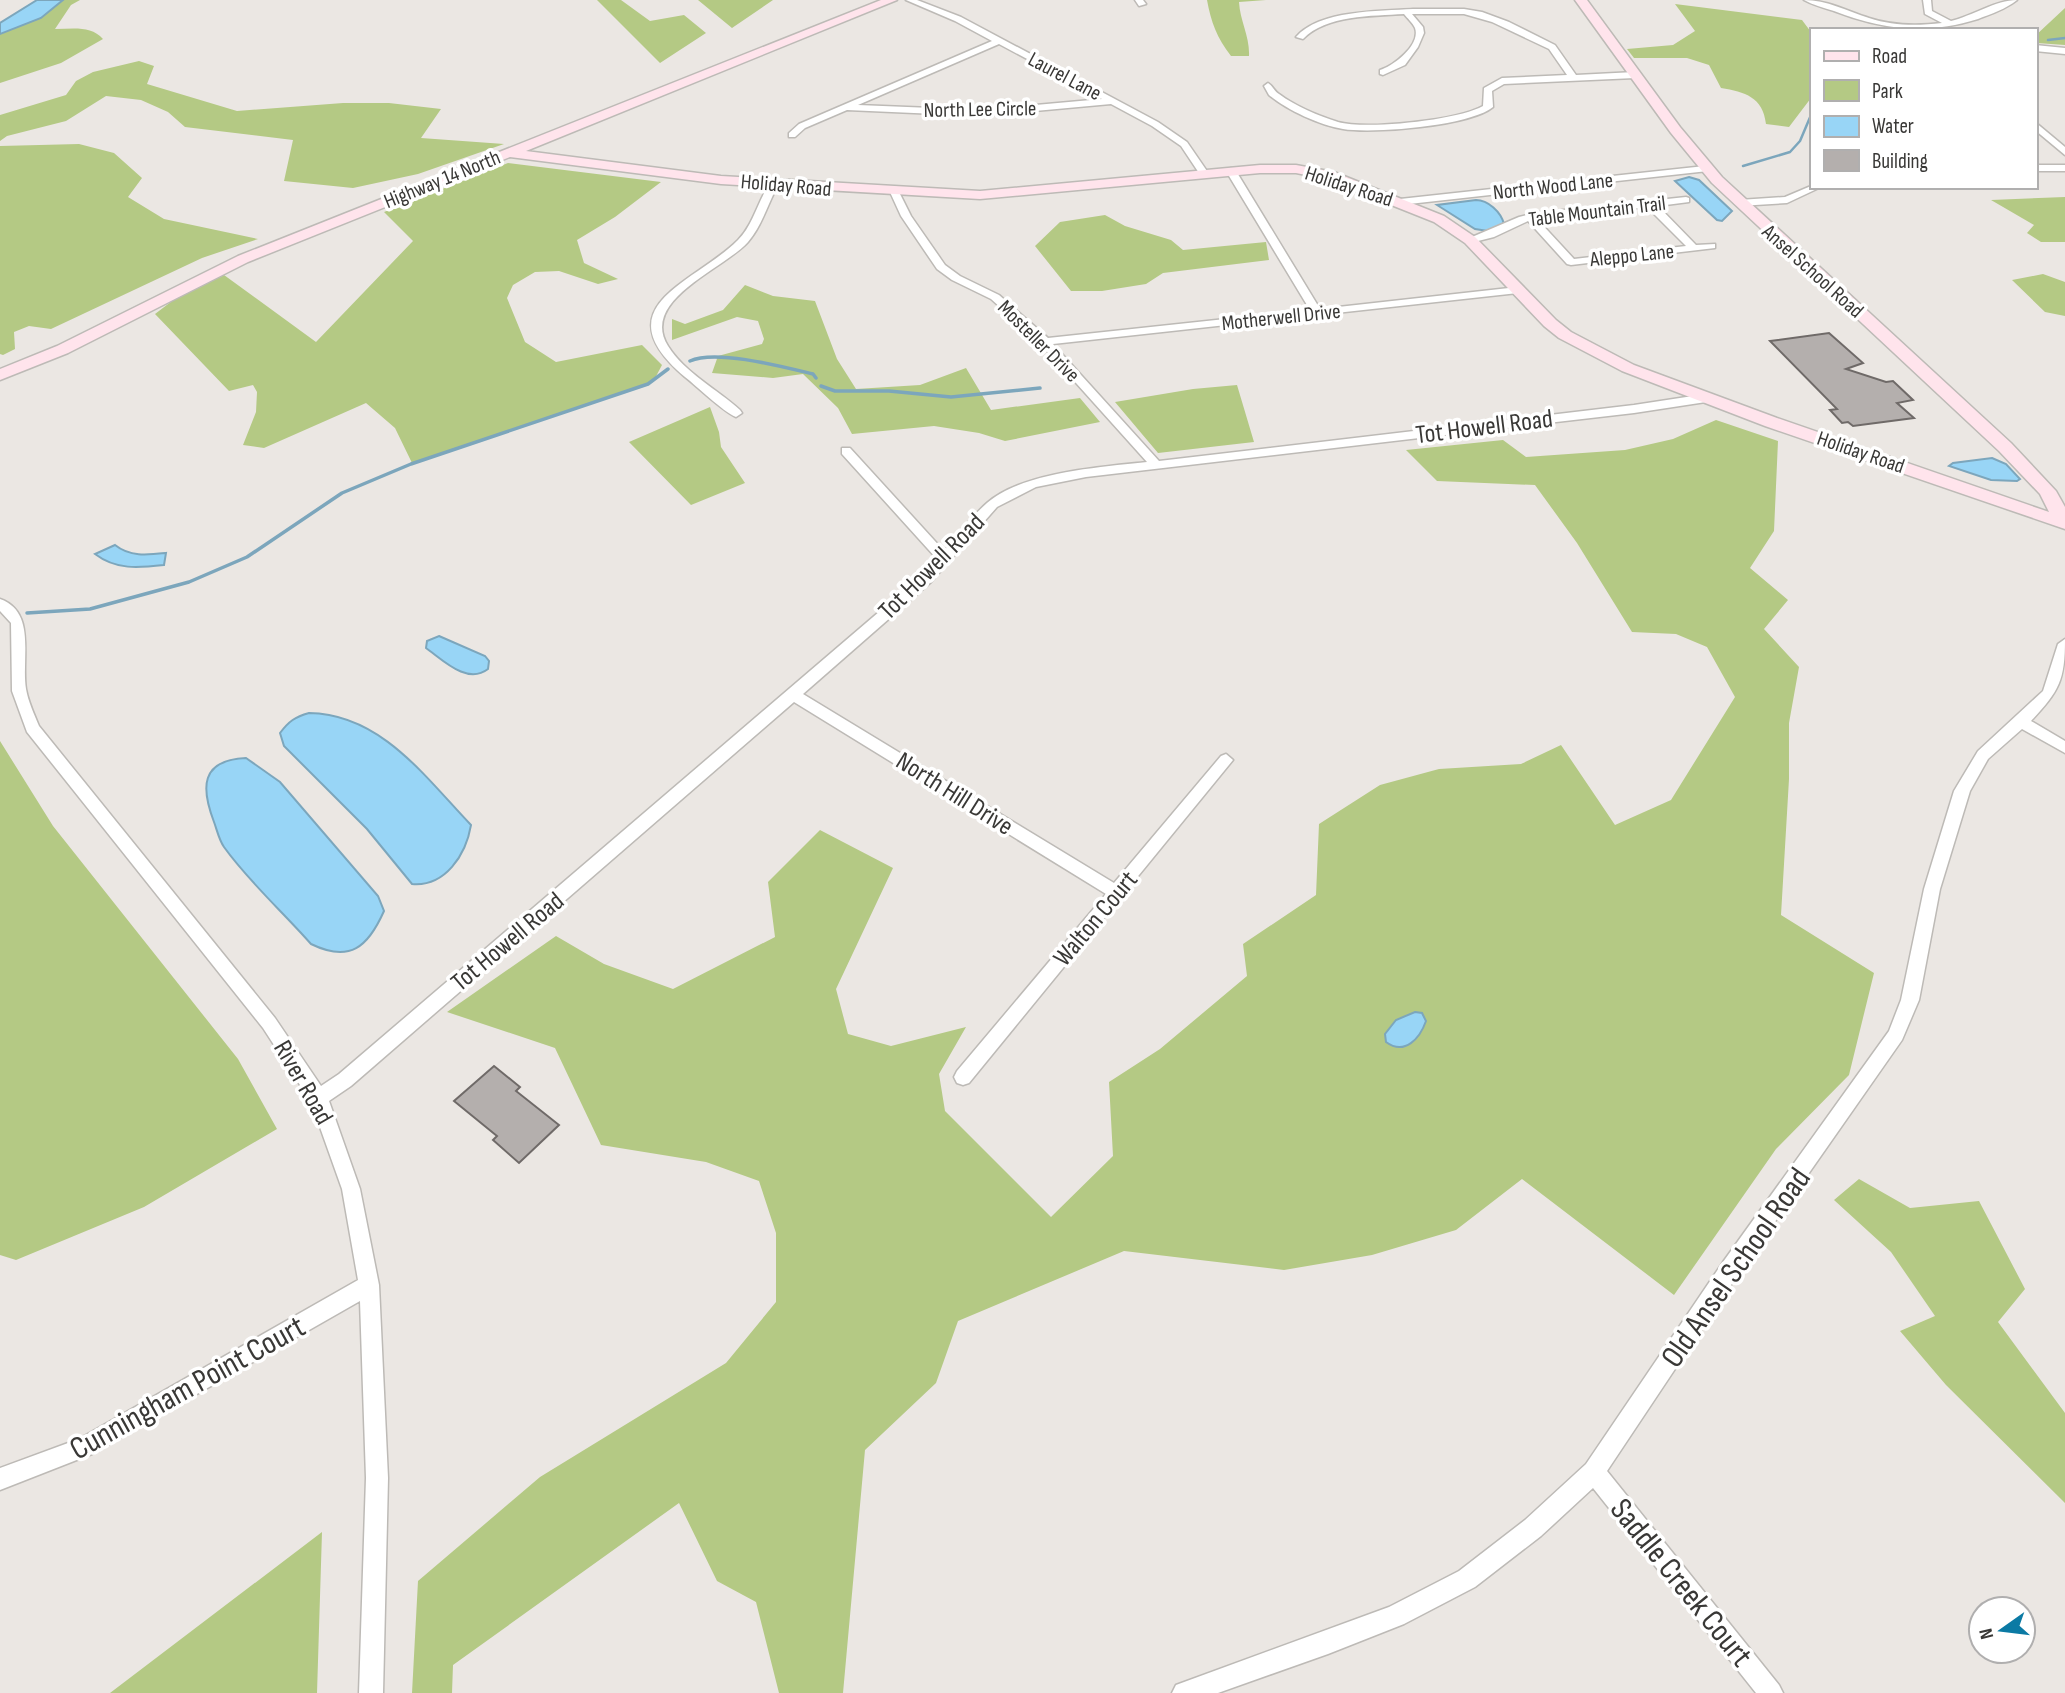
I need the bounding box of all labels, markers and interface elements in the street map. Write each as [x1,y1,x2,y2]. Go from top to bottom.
legend [1810,28,2037,189]
text: Road [1872,44,1907,69]
street label: Laurel Lane [1024,47,1106,106]
text: Park [1872,79,1903,104]
street label: North Lee Circle [923,96,1037,123]
text: Water [1872,114,1914,139]
street label: Highway 14 North [380,145,504,214]
text: Building [1872,149,1928,174]
street label: Holiday Road [1302,161,1396,212]
street label: North Wood Lane [1492,168,1614,205]
street label: Holiday Road [740,169,832,202]
street label: Table Mountain Trail [1527,191,1667,232]
street label: Ansel School Road [1756,219,1868,323]
street label: Aleppo Lane [1588,239,1675,272]
street label: Mosteller Drive [992,295,1085,388]
street label: Motherwell Drive [1220,299,1342,336]
street label: Tot Howell Road [1414,404,1554,451]
street label: Holiday Road [1814,426,1908,479]
street label: Tot Howell Road [872,507,992,627]
street label: North Hill Drive [890,746,1019,842]
street label: Walton Court [1047,865,1145,973]
street label: Tot Howell Road [445,886,571,998]
street label: River Road [266,1035,339,1130]
street label: Old Ansel School Road [1653,1161,1820,1375]
street label: Cunningham Point Court [63,1308,312,1469]
street label: Saddle Creek Court [1601,1491,1760,1675]
north arrow [1967,1595,2037,1665]
text: N [1975,1626,1999,1641]

